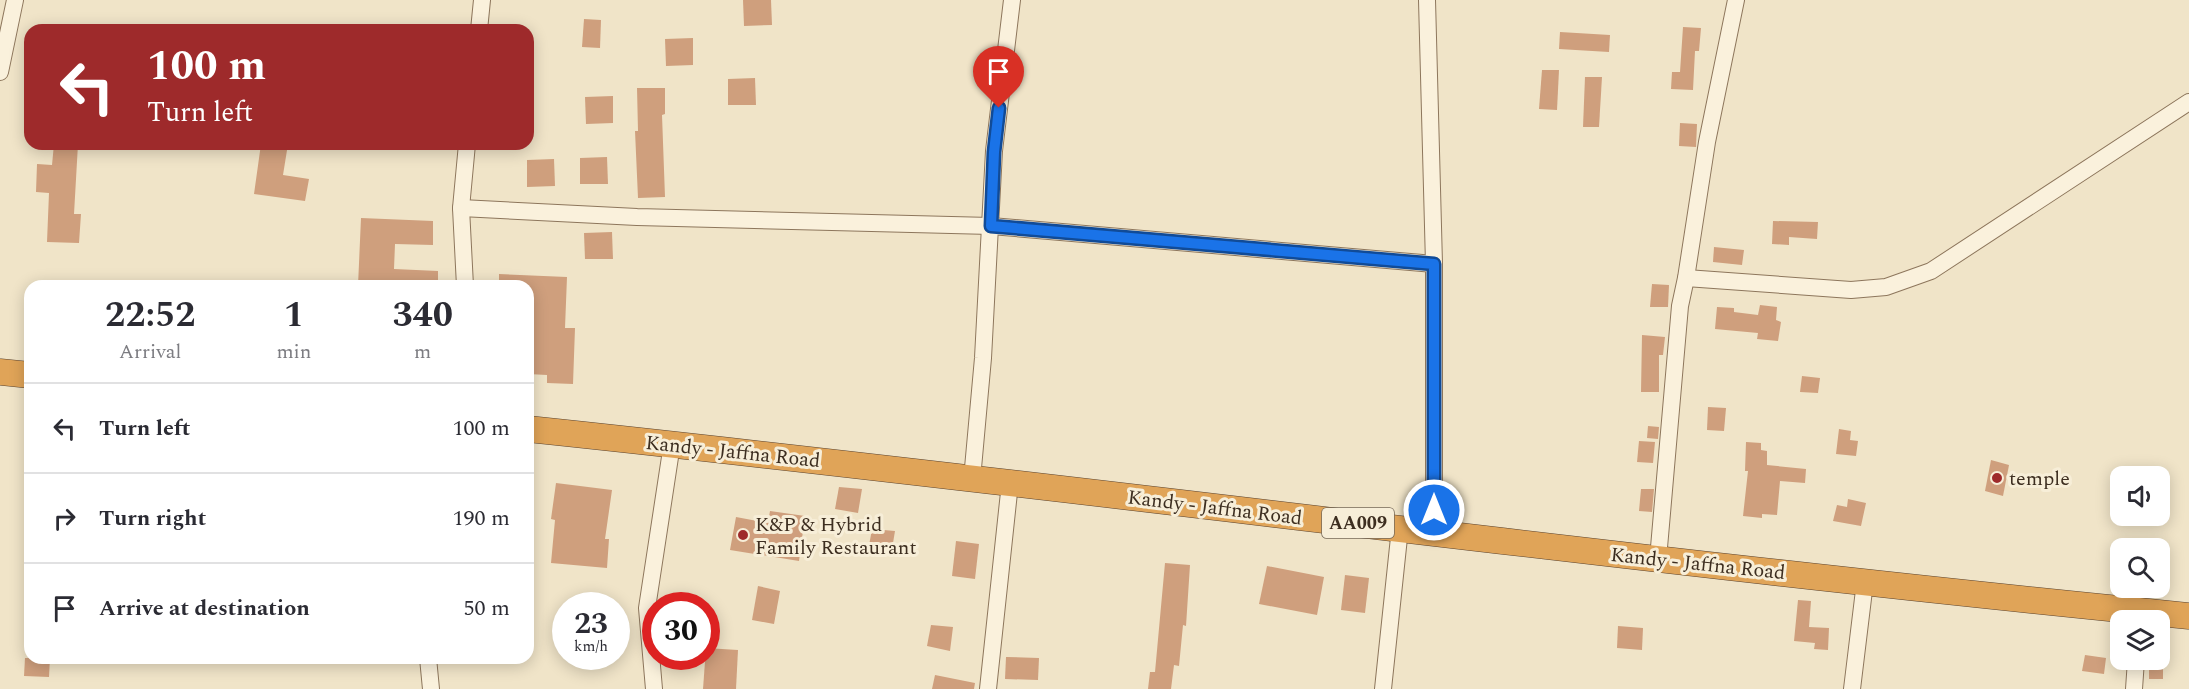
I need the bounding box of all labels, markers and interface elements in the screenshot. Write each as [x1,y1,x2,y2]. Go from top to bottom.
text: 100 m [147,35,266,98]
pin [973,46,1024,108]
icon: left [48,48,126,126]
icon: arrive [982,55,1015,88]
text: Turn left [147,92,253,134]
text: 22:52 [105,288,195,343]
text: 1 [284,288,304,343]
text: 340 [392,288,453,343]
text: Arrival [119,337,181,367]
text: min [276,337,311,367]
text: m [414,337,431,367]
icon: left [48,412,81,445]
text: Turn left [99,412,191,445]
text: 100 m [453,412,510,445]
street label: Kandy - Jaffna Road [644,428,822,476]
place label: temple [2009,464,2070,494]
map controls [2110,466,2170,670]
button: sound [2110,466,2170,526]
marker: temple [1990,471,2004,485]
position arrow [1402,478,1466,542]
street label: Kandy - Jaffna Road [1126,482,1304,534]
icon: right [48,502,81,535]
text: Turn right [99,502,206,535]
text: 190 m [453,502,510,535]
road number: AA009 [1322,508,1394,538]
place label: K&P & Hybrid Family Restaurant [755,510,917,563]
marker: K&P & Hybrid Family Restaurant [736,528,750,542]
button: search [2110,538,2170,598]
street label: Kandy - Jaffna Road [1609,540,1787,588]
icon: arrive [48,592,81,625]
text: Arrive at destination [99,592,310,625]
text: 50 m [464,592,510,625]
speed limit sign: 30 [642,592,720,670]
text: 23 [574,601,608,647]
button: layers [2110,610,2170,670]
text: km/h [574,635,608,658]

